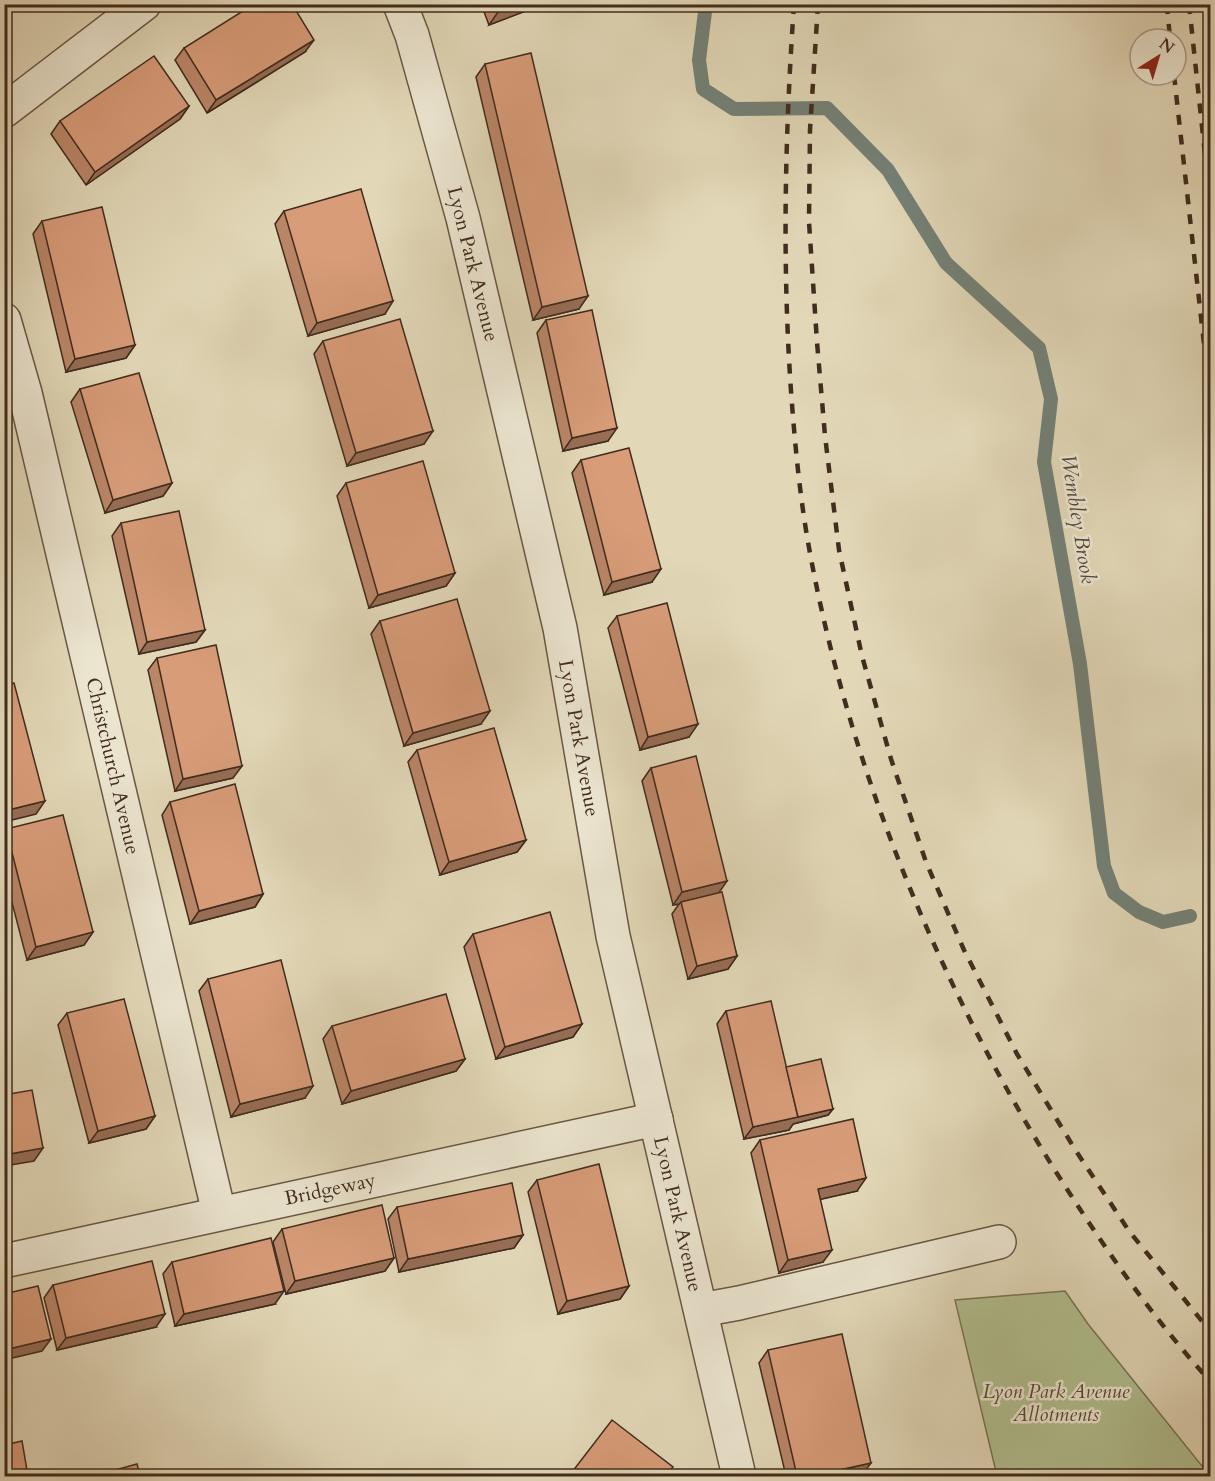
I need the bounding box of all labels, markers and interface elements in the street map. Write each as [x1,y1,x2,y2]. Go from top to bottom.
north arrow [1128,27,1188,87]
text: N [1154,33,1179,59]
street label: Lyon Park Avenue [441,184,505,344]
water label: Wembley Brook [1053,452,1103,586]
street label: Lyon Park Avenue [552,657,606,819]
street label: Christchurch Avenue [80,675,146,857]
street label: Lyon Park Avenue [647,1134,709,1294]
street label: Bridgeway [282,1166,379,1212]
park label: Lyon Park Avenue Allotments [982,1378,1130,1428]

